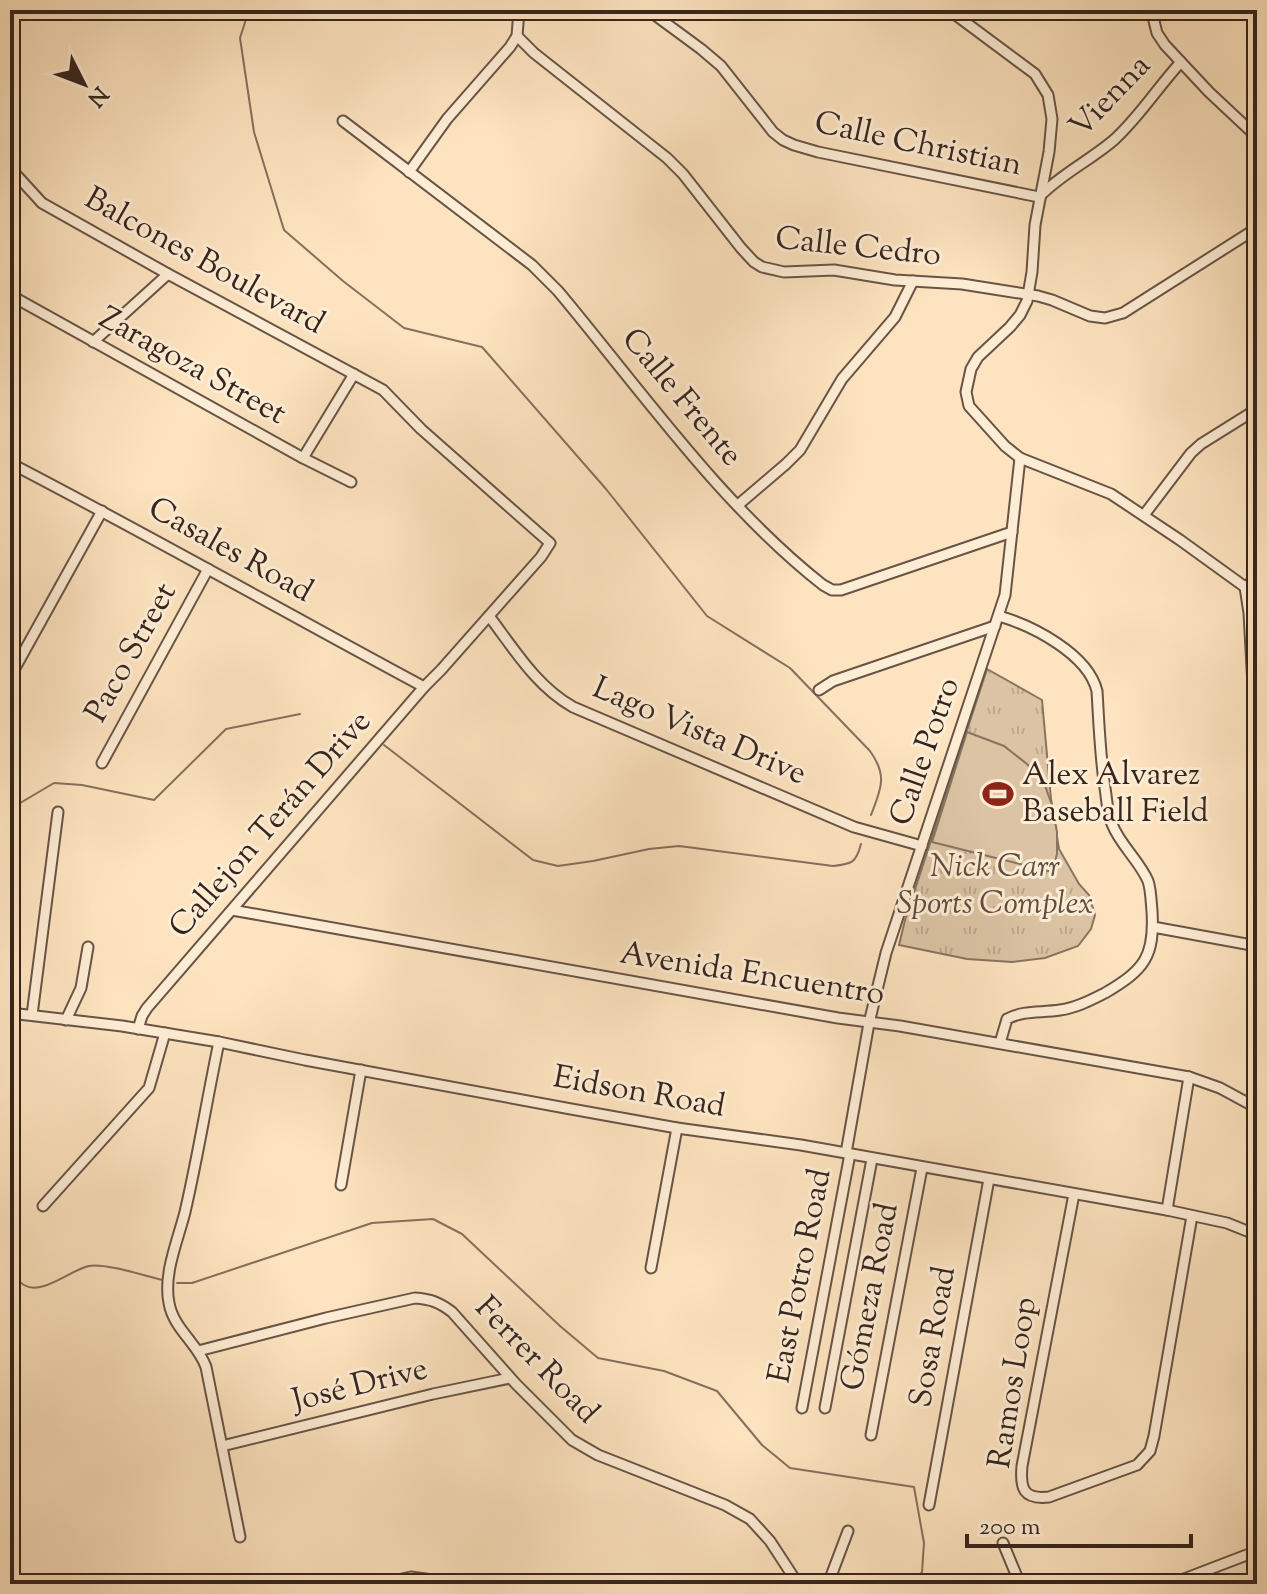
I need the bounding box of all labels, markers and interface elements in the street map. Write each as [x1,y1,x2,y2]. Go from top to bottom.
north arrow [44,44,124,124]
street label: Vienna [1060,45,1163,149]
text: N [79,78,114,113]
street label: Calle Christian [810,101,1026,189]
street label: Balcones Boulevard [75,177,333,347]
street label: Calle Cedro [773,216,943,280]
street label: Zaragoza Street [90,296,294,438]
street label: Calle Frente [609,319,753,477]
street label: Casales Road [139,487,321,615]
street label: Paco Street [75,575,189,731]
street label: Lago Vista Drive [585,666,813,798]
street label: Calle Potro [879,672,973,832]
street label: Callejon Terán Drive [159,701,383,949]
place label: Alex Alvarez Baseball Field [1022,753,1209,836]
sports icon: Alex Alvarez Baseball Field [981,777,1015,811]
park label: Nick Carr Sports Complex [897,845,1093,928]
street label: Avenida Encuentro [616,931,888,1019]
street label: Eidson Road [549,1055,729,1131]
street label: East Potro Road [758,1165,844,1387]
street label: Gómeza Road [830,1199,912,1395]
street label: Sosa Road [899,1263,969,1411]
street label: Ferrer Road [463,1287,609,1435]
street label: Ramos Loop [978,1294,1050,1472]
street label: José Drive [285,1347,433,1426]
scale bar [967,1498,1191,1548]
text: 200 m [979,1511,1041,1545]

